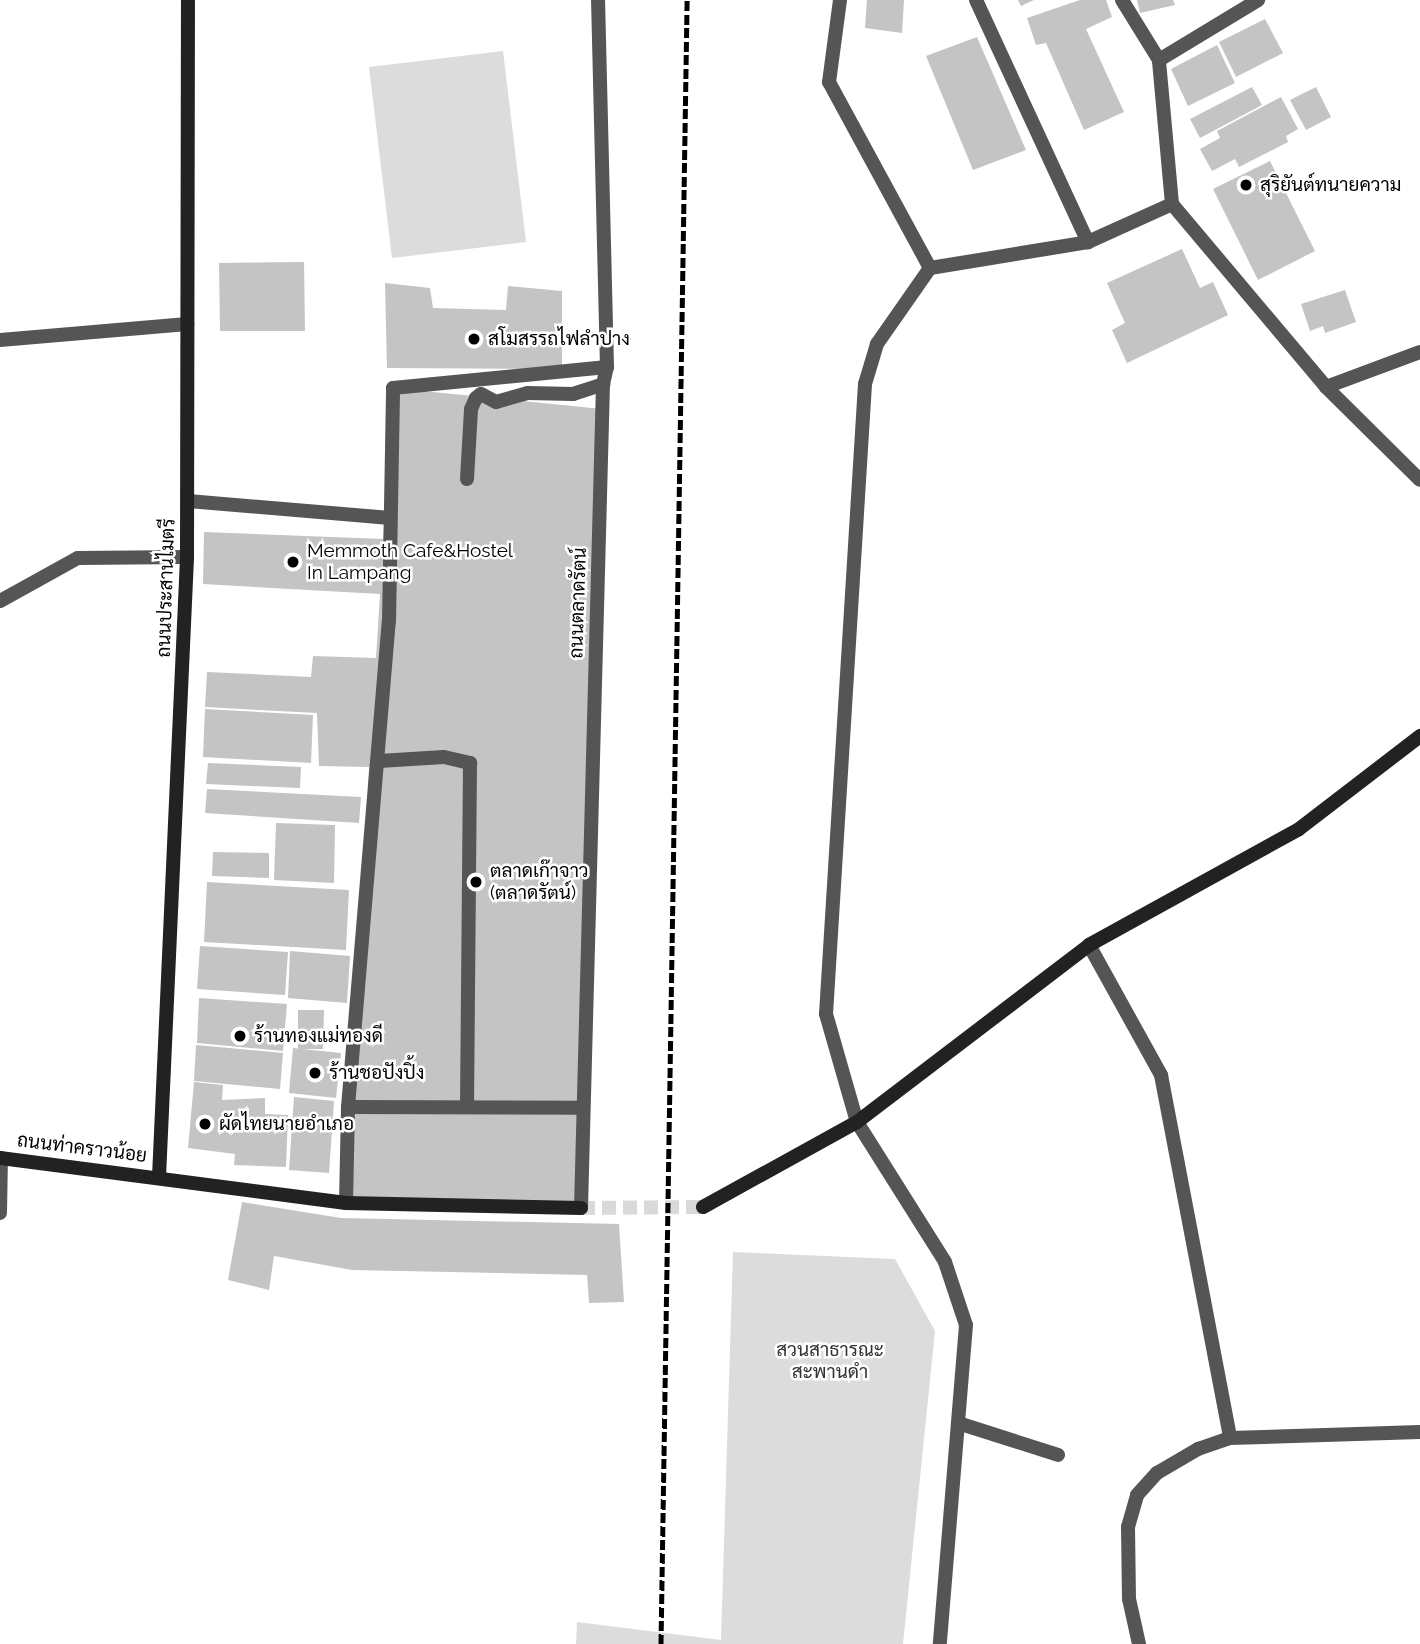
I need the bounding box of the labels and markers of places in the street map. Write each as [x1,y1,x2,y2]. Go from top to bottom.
place label: สุริยันต์ทนายความ [1260,174,1401,196]
marker: สุริยันต์ทนายความ [1238,177,1254,193]
place label: สโมสรรถไฟลำปาง [488,328,630,350]
marker: สโมสรรถไฟลำปาง [466,331,482,347]
place label: Memmoth Cafe&Hostel In Lampang [307,540,513,584]
marker: Memmoth Cafe&Hostel In Lampang [285,554,301,570]
place label: ตลาดเก๊าจาว (ตลาดรัตน์) [490,860,589,904]
marker: ตลาดเก๊าจาว (ตลาดรัตน์) [468,874,484,890]
place label: ร้านทองแม่ทองดี [254,1025,383,1047]
marker: ร้านทองแม่ทองดี [232,1028,248,1044]
place label: ร้านชอปังปิ้ง [329,1062,424,1084]
marker: ร้านชอปังปิ้ง [307,1065,323,1081]
place label: ผัดไทยนายอำเภอ [219,1113,354,1135]
marker: ผัดไทยนายอำเภอ [197,1116,213,1132]

